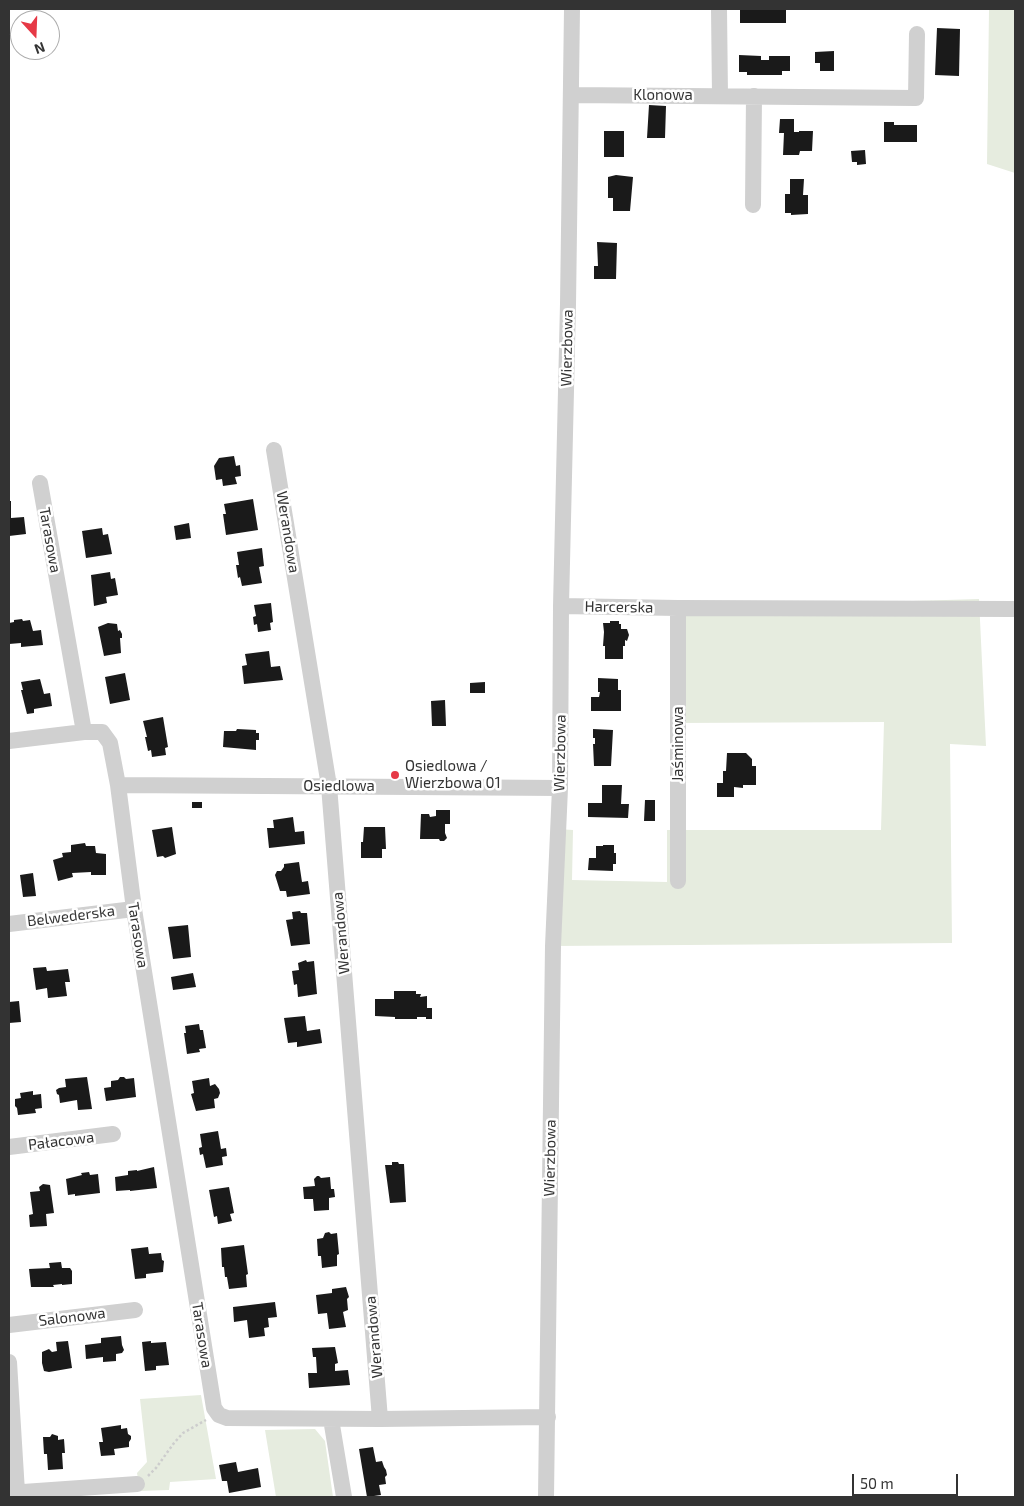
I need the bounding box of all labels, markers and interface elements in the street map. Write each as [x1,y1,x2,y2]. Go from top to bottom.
north arrow [10,10,60,60]
text: N [32,39,48,58]
street label: Klonowa [633,86,693,104]
street label: Wierzbowa [557,309,577,387]
street label: Werandowa [273,490,303,574]
street label: Tarasowa [35,506,65,574]
street label: Harcerska [584,597,654,617]
street label: Jaśminowa [669,706,687,782]
street label: Wierzbowa [550,714,570,792]
place label: Osiedlowa / Wierzbowa 01 [405,757,501,792]
marker: Osiedlowa / Wierzbowa 01 [389,769,401,781]
street label: Osiedlowa [303,777,375,795]
street label: Werandowa [328,891,354,975]
street label: Tarasowa [124,901,152,969]
street label: Belwederska [26,902,116,930]
street label: Wierzbowa [540,1119,560,1197]
street label: Pałacowa [27,1128,95,1154]
street label: Werandowa [361,1295,387,1379]
street label: Tarasowa [188,1301,216,1369]
street label: Salonowa [37,1304,107,1330]
scale bar [854,1464,960,1496]
text: 50 m [860,1474,894,1492]

